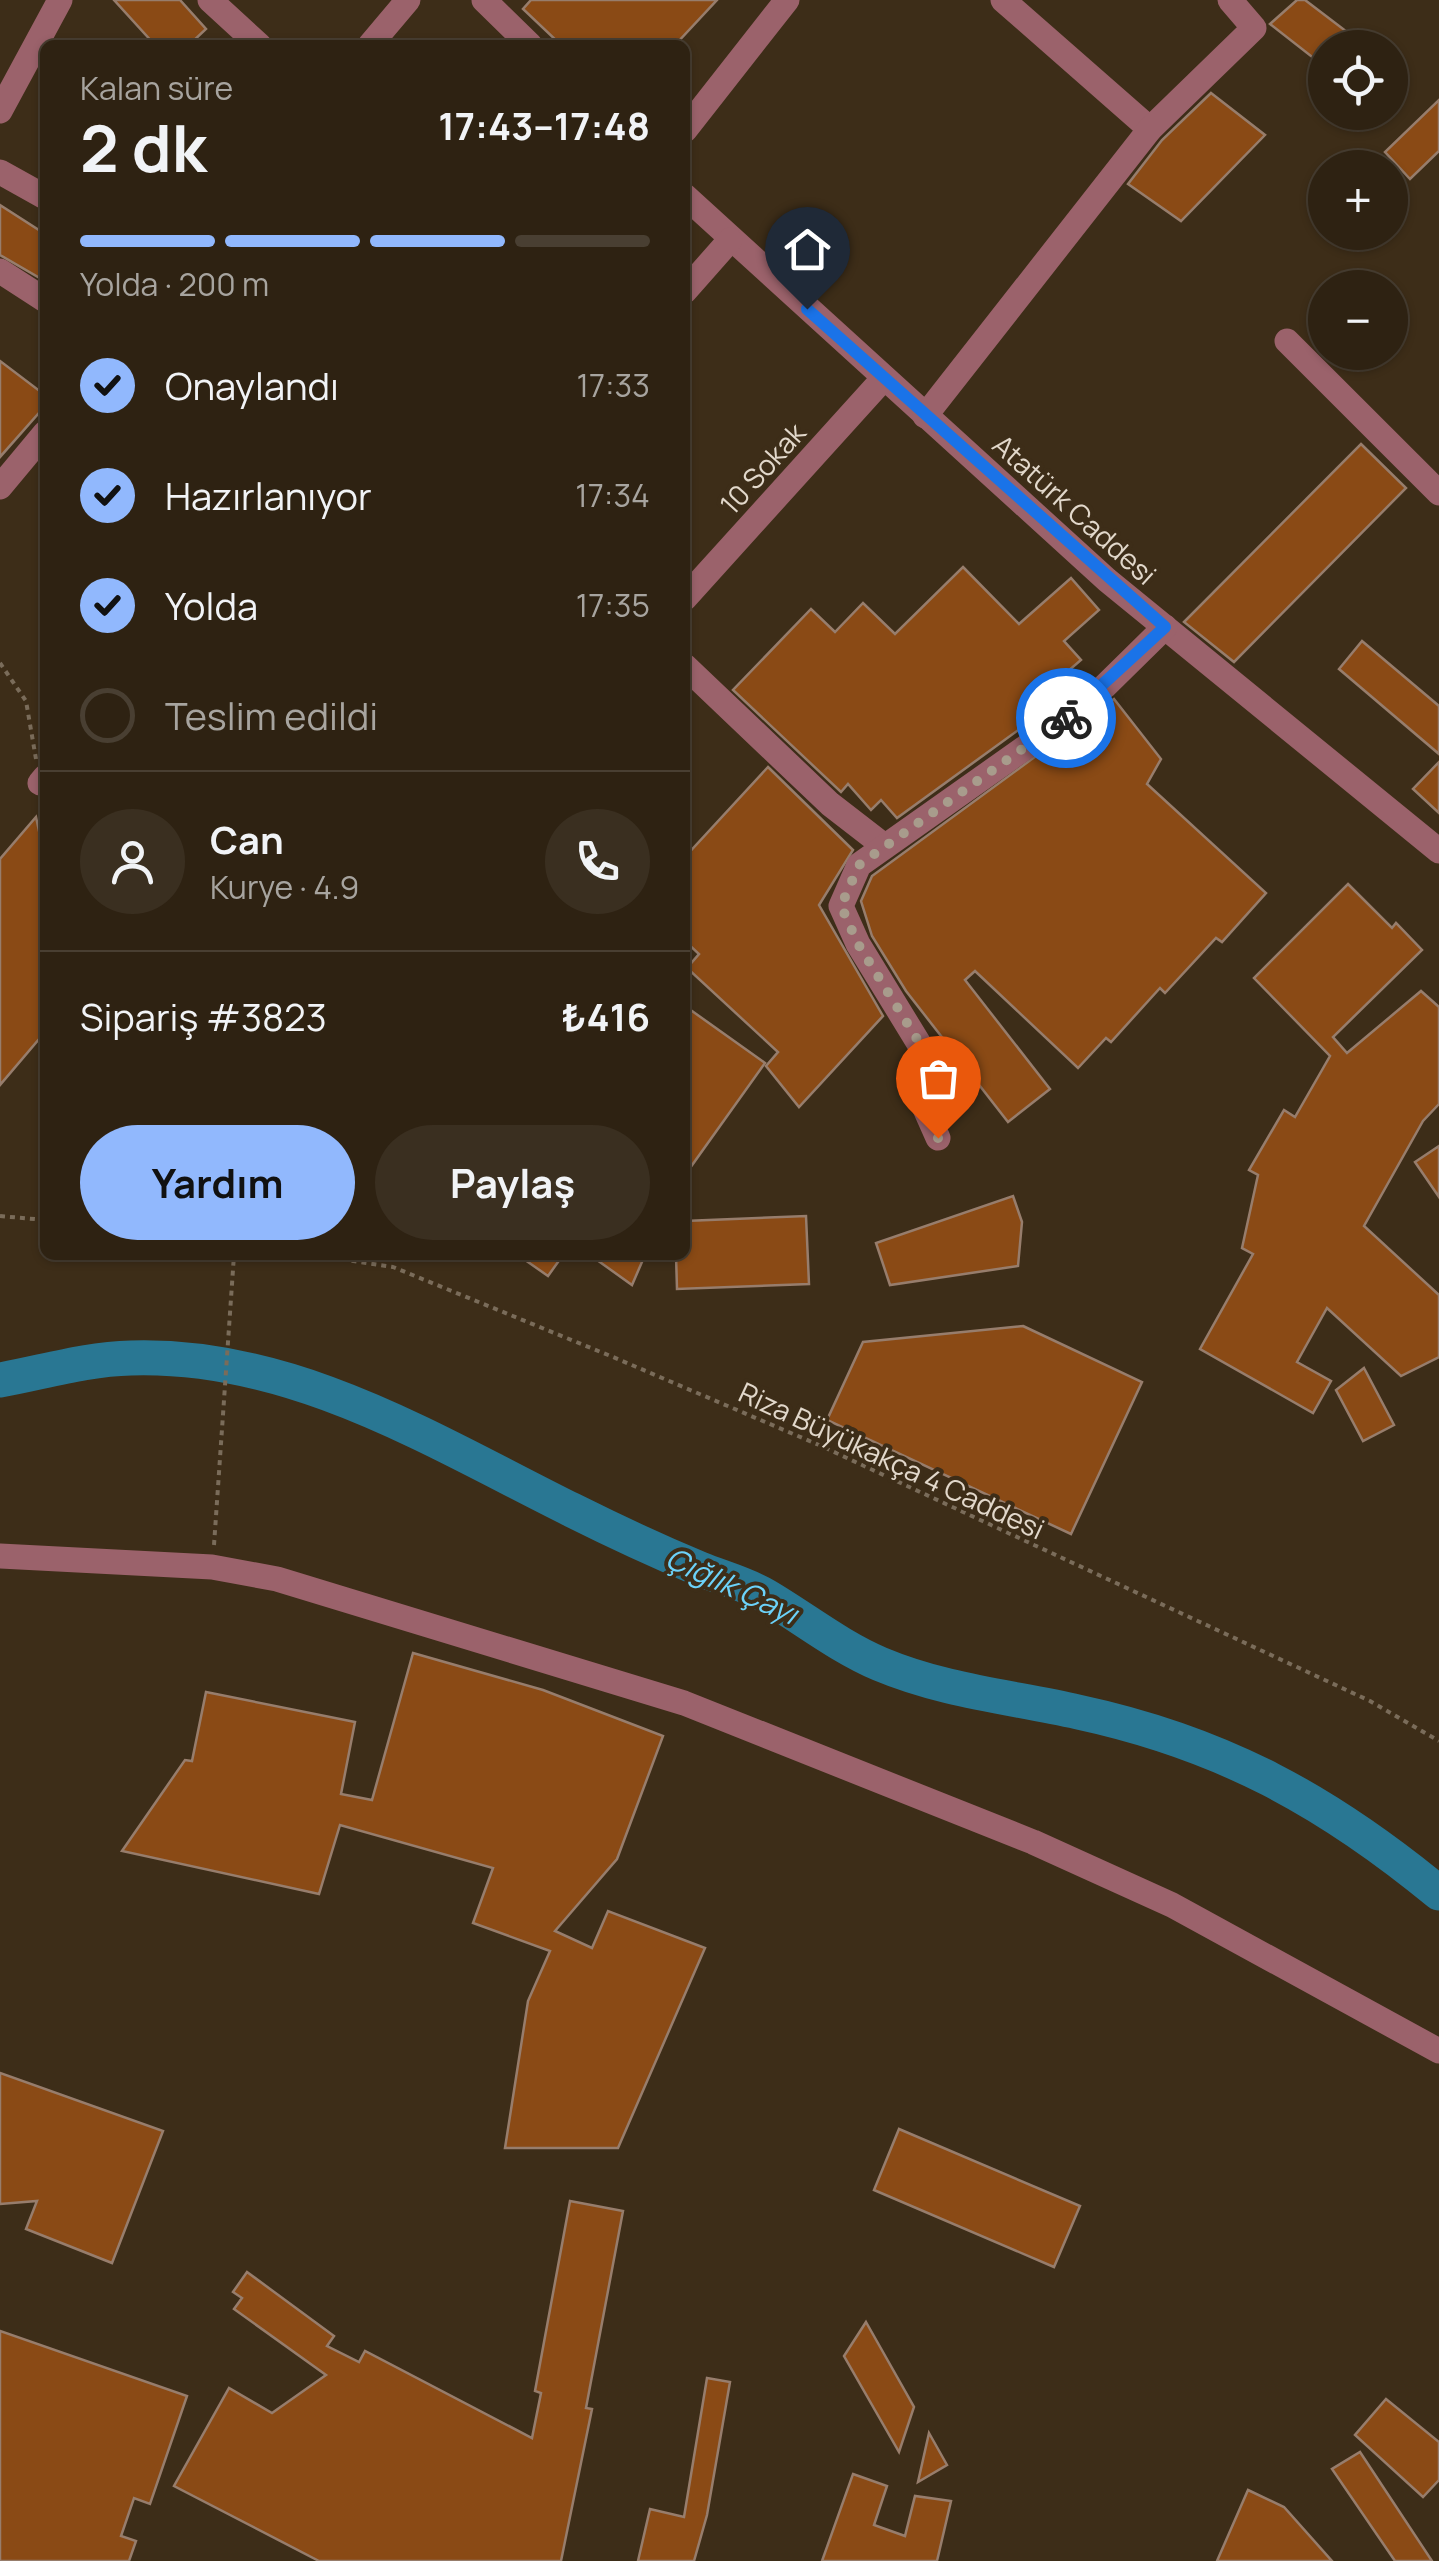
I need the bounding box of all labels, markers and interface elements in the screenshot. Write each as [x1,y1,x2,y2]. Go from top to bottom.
map controls [1308,30,1408,370]
button: locate [1308,30,1408,130]
text: Kalan süre [80,66,233,110]
text: 17:43–17:48 [438,99,650,151]
text: 2 dk [80,103,207,192]
button: + [1308,150,1408,250]
pin [765,207,850,310]
icon: home [780,222,835,277]
text: Yolda · 200 m [80,262,269,306]
button: − [1308,270,1408,370]
icon: check [80,358,135,413]
text: Onaylandı [165,359,339,411]
text: 17:33 [576,363,650,407]
street label: 10 Sokak [711,413,814,522]
street label: Atatürk Caddesi [985,425,1165,593]
icon: check [80,468,135,523]
text: Hazırlanıyor [165,469,372,521]
text: 17:34 [575,473,650,517]
icon: check [80,578,135,633]
text: Yolda [165,579,258,631]
text: 17:35 [576,583,650,627]
courier [1016,668,1116,768]
text: Teslim edildi [165,689,378,741]
icon: bike [1039,691,1094,746]
button: person [80,809,185,914]
button: phone [545,809,650,914]
text: Can [210,813,284,865]
text: Kurye · 4.9 [210,865,359,909]
text: Sipariş #3823 [80,990,327,1042]
text: ₺416 [562,990,650,1042]
pin [896,1036,981,1139]
icon: bag [911,1051,966,1106]
button: Yardım [80,1125,355,1240]
button: Paylaş [375,1125,650,1240]
street label: Riza Büyükakça 4 Caddesi [733,1372,1051,1548]
water label: Çığlık Çayı [659,1537,806,1634]

